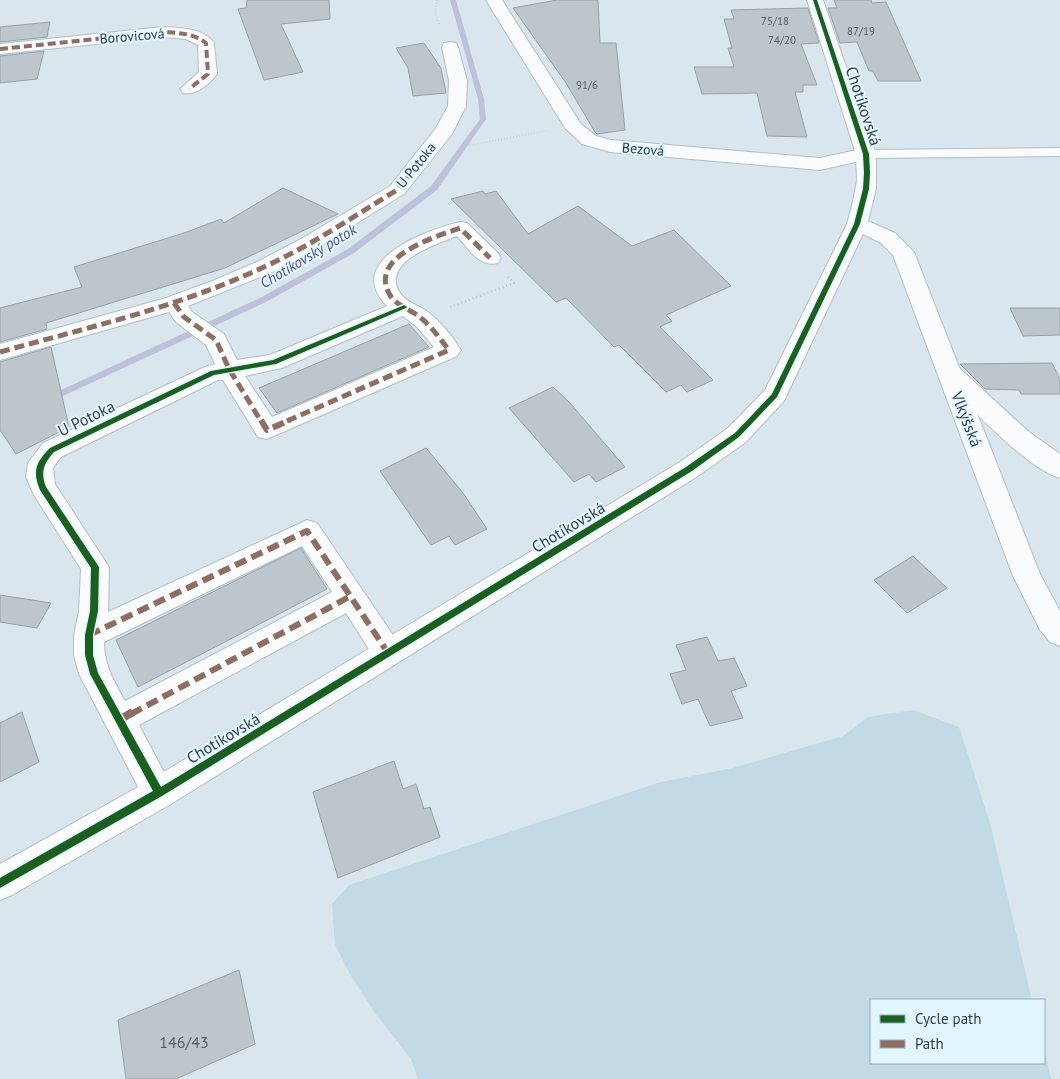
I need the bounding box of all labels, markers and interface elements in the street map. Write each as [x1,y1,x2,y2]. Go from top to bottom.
house number: 75/18 [761,14,789,28]
street label: Borovicová [99,24,165,48]
house number: 87/19 [847,24,875,38]
house number: 74/20 [768,33,796,47]
street label: Chotíkovská [842,64,886,148]
house number: 91/6 [576,78,598,92]
street label: Bezová [621,138,665,160]
street label: U Potoka [392,139,440,191]
water label: Chotíkovský potok [256,219,361,292]
street label: Vlkýšská [947,387,987,450]
street label: U Potoka [54,396,118,440]
street label: Chotíkovská [528,497,608,557]
street label: Chotíkovská [183,708,263,768]
legend [870,999,1045,1064]
text: Cycle path [915,1009,981,1028]
house number: 146/43 [159,1032,209,1052]
text: Path [915,1034,944,1053]

